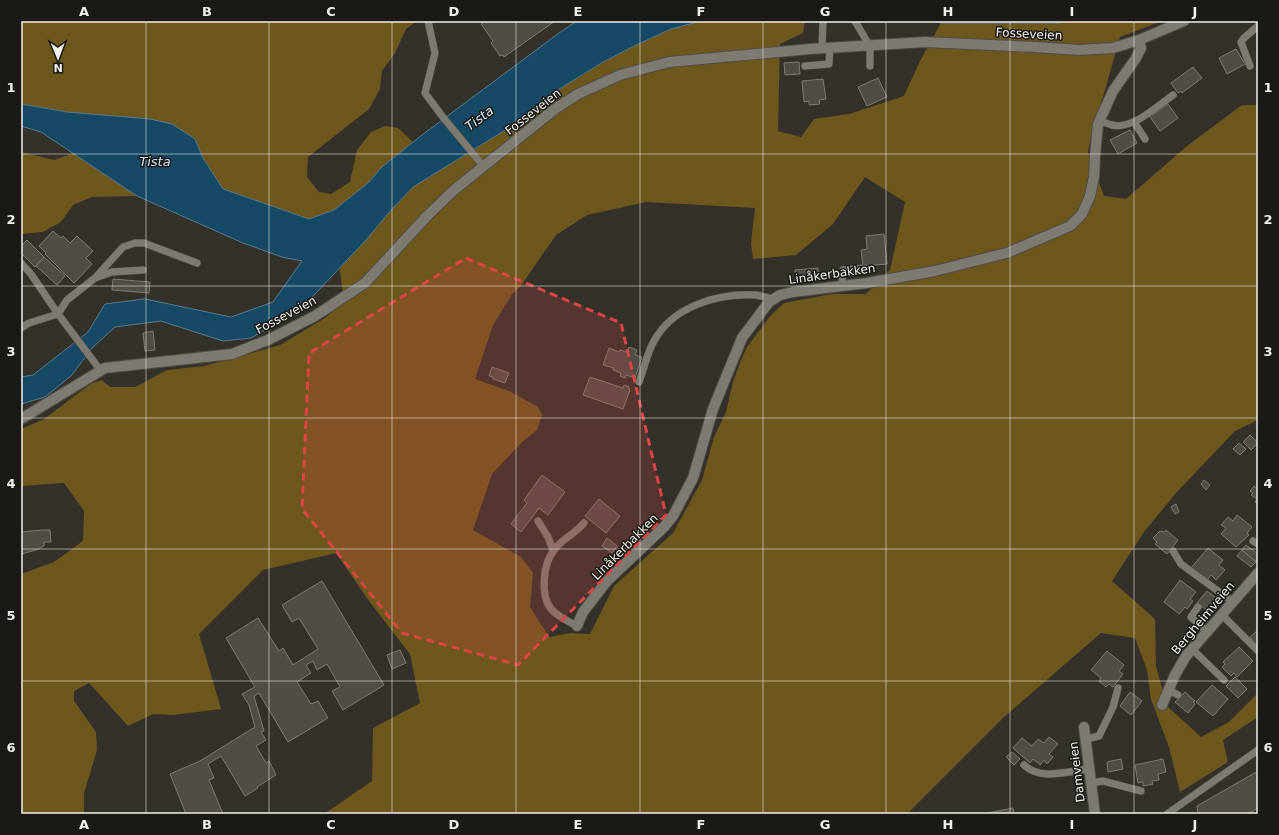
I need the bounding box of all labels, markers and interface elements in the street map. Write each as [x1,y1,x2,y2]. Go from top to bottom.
text: A [79,4,89,19]
text: B [202,4,212,19]
text: C [326,4,336,19]
text: D [449,4,460,19]
text: E [574,4,582,19]
text: F [697,4,705,19]
text: G [820,4,830,19]
text: H [943,4,953,19]
text: I [1070,4,1074,19]
text: J [1192,4,1197,19]
street label: Fosseveien [995,25,1063,43]
north arrow [38,38,78,78]
text: N [53,61,63,74]
text: 1 [6,80,16,95]
text: 1 [1263,80,1273,95]
street label: Fosseveien [502,86,564,138]
water label: Tista [462,103,496,134]
water label: Tista [139,154,171,169]
text: 2 [6,212,16,227]
text: 2 [1263,212,1273,227]
street label: Linåkerbakken [788,261,876,287]
street label: Fosseveien [253,293,319,337]
text: 3 [6,344,16,359]
text: 3 [1263,344,1273,359]
text: 4 [6,476,16,491]
text: 4 [1263,476,1273,491]
street label: Linåkerbakken [589,511,661,583]
street label: Bergheimveien [1168,579,1238,657]
text: 5 [6,608,16,623]
text: 5 [1263,608,1273,623]
text: 6 [6,740,16,755]
text: 6 [1263,740,1273,755]
street label: Damveien [1066,741,1088,803]
text: A [79,817,89,832]
text: B [202,817,212,832]
text: C [326,817,336,832]
text: D [449,817,460,832]
text: E [574,817,582,832]
text: F [697,817,705,832]
text: G [820,817,830,832]
text: H [943,817,953,832]
text: I [1070,817,1074,832]
text: J [1192,817,1197,832]

